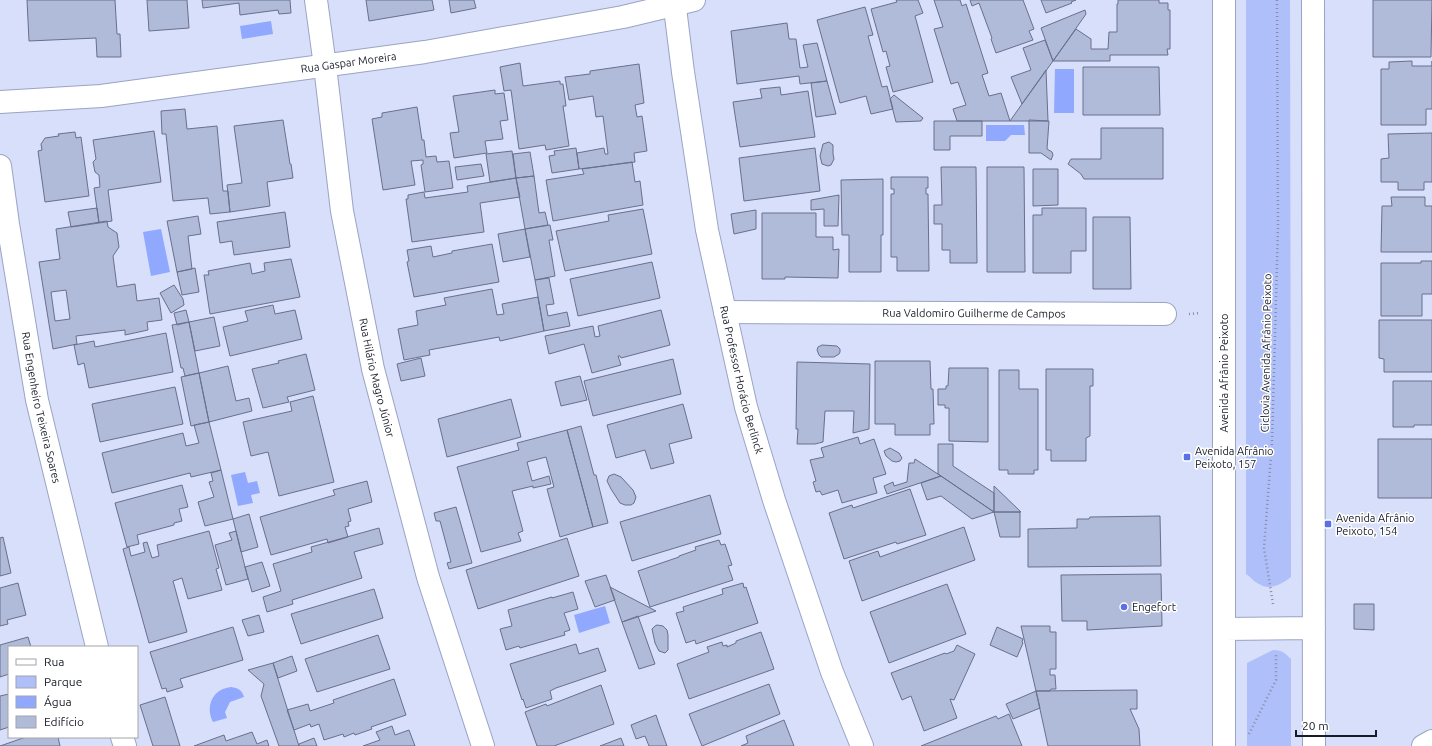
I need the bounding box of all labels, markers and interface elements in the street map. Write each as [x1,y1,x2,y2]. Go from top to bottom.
street label: Rua Gaspar Moreira [300,50,397,75]
street label: Ciclovia Avenida Afrânio Peixoto [1259,274,1273,432]
street label: Rua Professor Horácio Berlinck [718,305,766,455]
street label: Rua Valdomiro Guilherme de Campos [882,307,1066,320]
street label: Avenida Afrânio Peixoto [1218,314,1230,432]
street label: Rua Hilário Magro Júnior [357,317,397,439]
street label: Rua Engenheiro Teixeira Soares [20,331,63,485]
place label: Avenida Afrânio Peixoto, 157 [1195,445,1274,470]
marker: Avenida Afrânio Peixoto, 157 [1182,452,1192,462]
place label: Avenida Afrânio Peixoto, 154 [1336,512,1415,537]
marker: Avenida Afrânio Peixoto, 154 [1323,519,1333,529]
place label: Engefort [1132,601,1177,613]
marker: Engefort [1119,602,1129,612]
legend [8,646,138,738]
text: Rua [44,655,65,668]
text: Parque [44,675,82,688]
text: Água [44,695,72,708]
scale bar [1296,712,1376,738]
text: Edifício [44,715,84,728]
text: 20 m [1302,719,1329,732]

